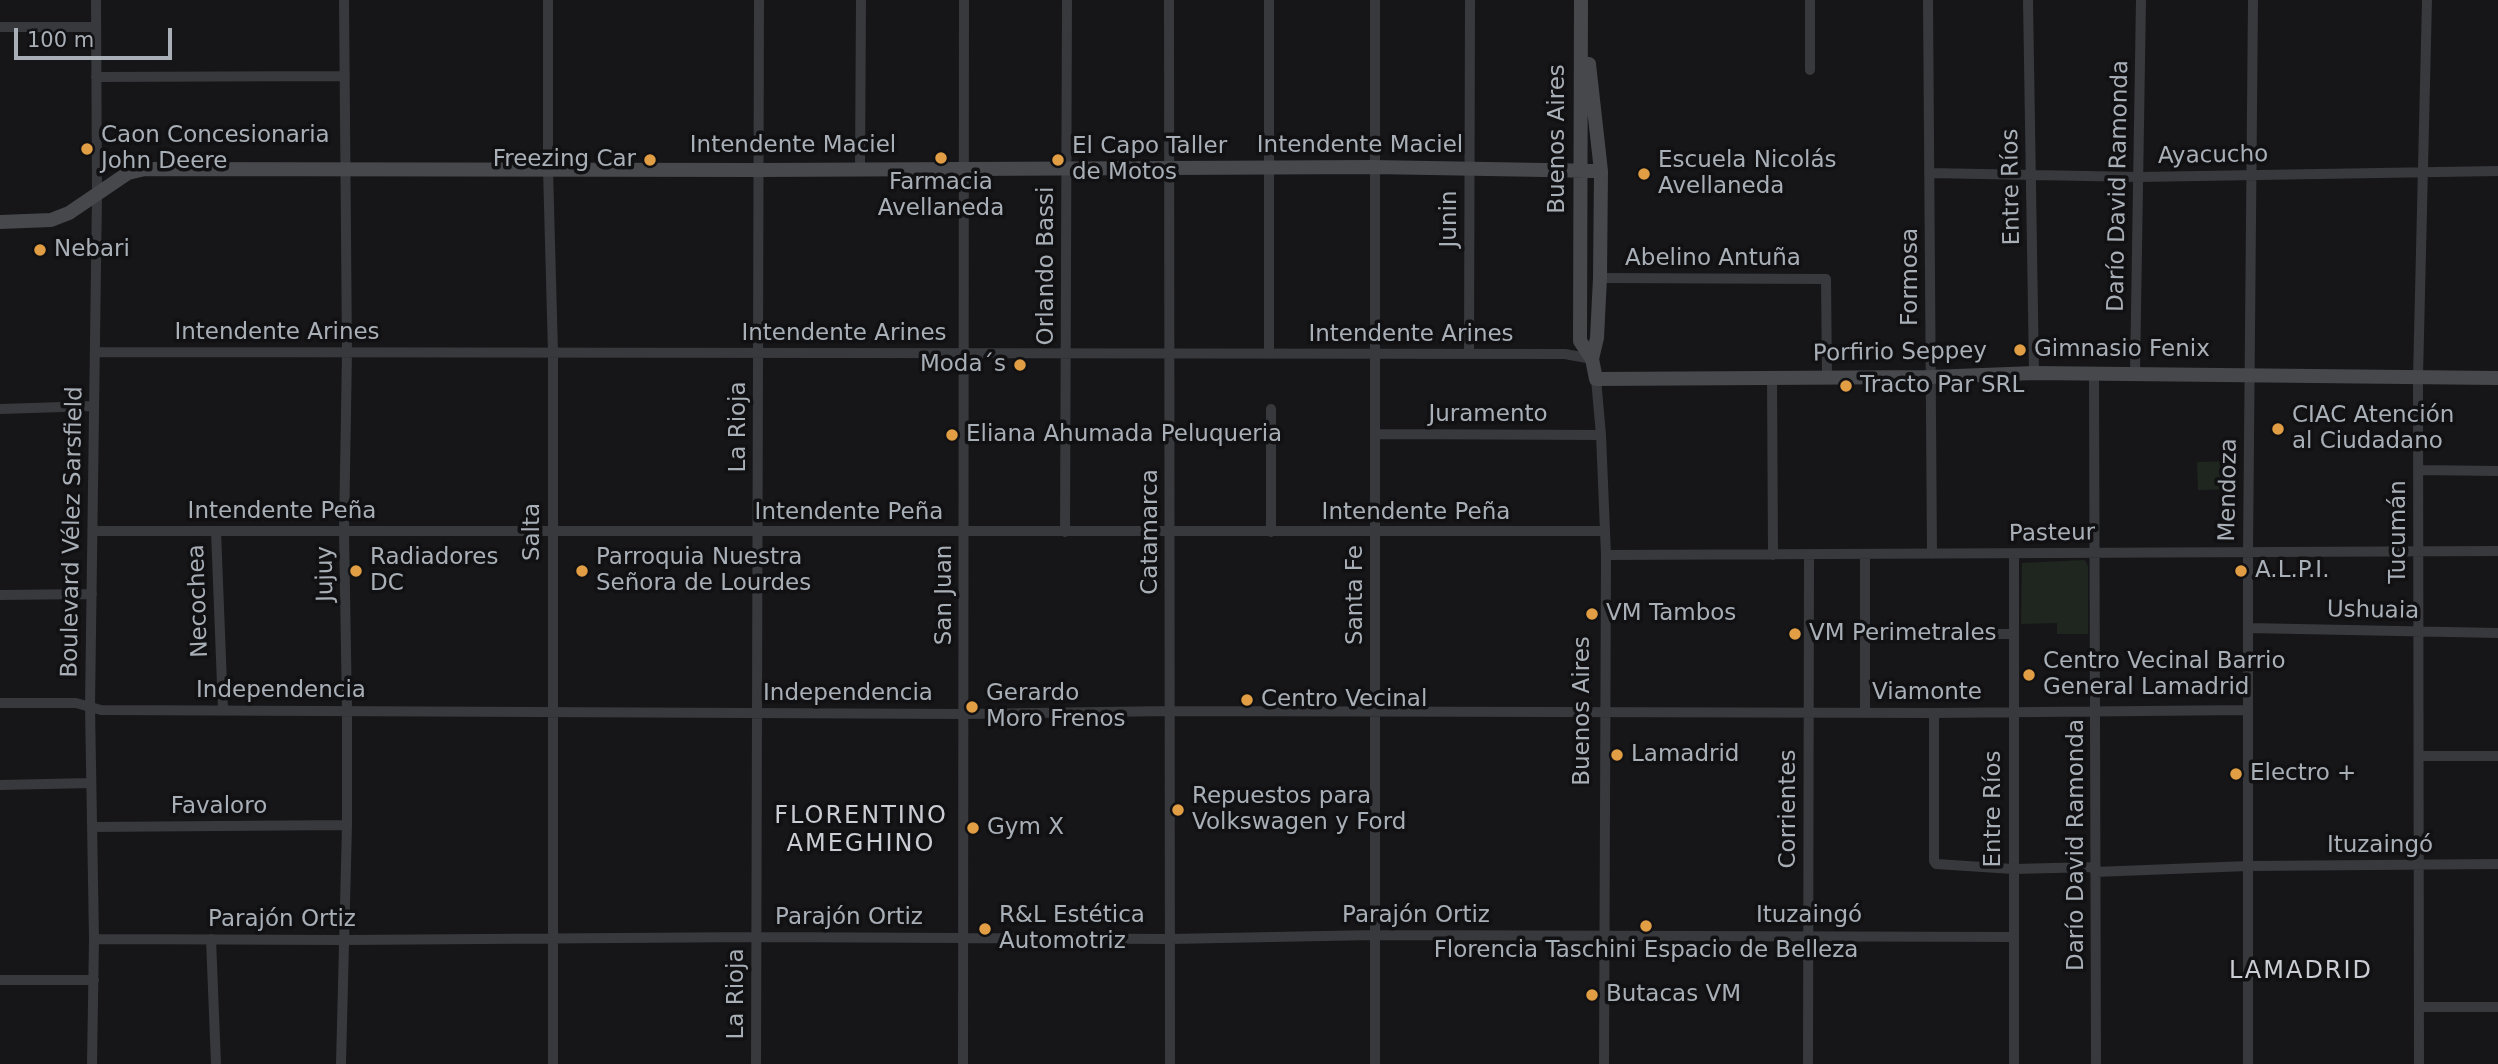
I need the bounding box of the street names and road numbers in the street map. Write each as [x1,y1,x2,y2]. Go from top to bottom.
street label: Darío David Ramonda [2103,60,2135,312]
street label: Buenos Aires [1544,64,1572,214]
street label: Entre Ríos [1997,128,2027,246]
street label: Intendente Maciel [690,132,896,160]
street label: Intendente Maciel [1257,132,1463,160]
street label: Ayacucho [2158,141,2268,171]
street label: Orlando Bassi [1033,187,1061,345]
street label: Junin [1436,191,1464,247]
street label: Formosa [1897,228,1925,326]
street label: Abelino Antuña [1625,245,1801,273]
street label: Intendente Arines [174,319,380,347]
street label: Intendente Arines [741,320,947,348]
street label: Intendente Arines [1308,321,1514,349]
street label: Porfirio Seppey [1813,338,1987,368]
street label: La Rioja [725,381,753,473]
street label: Boulevard Vélez Sarsfield [57,386,89,678]
street label: Juramento [1428,401,1548,429]
street label: Mendoza [2214,438,2244,542]
street label: Catamarca [1137,469,1165,595]
street label: Tucumán [2385,480,2413,584]
street label: Intendente Peña [188,498,376,526]
street label: Intendente Peña [755,499,943,527]
street label: Intendente Peña [1322,499,1510,527]
street label: Salta [519,503,547,561]
street label: Pasteur [2009,519,2095,549]
street label: Necochea [183,544,215,658]
street label: San Juan [931,545,959,645]
street label: Santa Fe [1342,545,1370,645]
street label: Jujuy [312,546,340,602]
street label: Ushuaia [2326,596,2420,626]
street label: Buenos Aires [1569,636,1597,786]
street label: Independencia [196,677,366,705]
street label: Viamonte [1872,679,1982,707]
street label: Independencia [763,680,933,708]
street label: Darío David Ramonda [2063,719,2091,971]
street label: Corrientes [1775,750,1803,868]
street label: Entre Ríos [1980,751,2008,867]
street label: Favaloro [171,793,267,821]
street label: Ituzaingó [2327,832,2433,860]
street label: Parajón Ortiz [1342,902,1490,930]
street label: Ituzaingó [1756,902,1862,930]
street label: Parajón Ortiz [775,904,923,932]
street label: Parajón Ortiz [208,906,356,934]
street label: La Rioja [723,948,751,1040]

